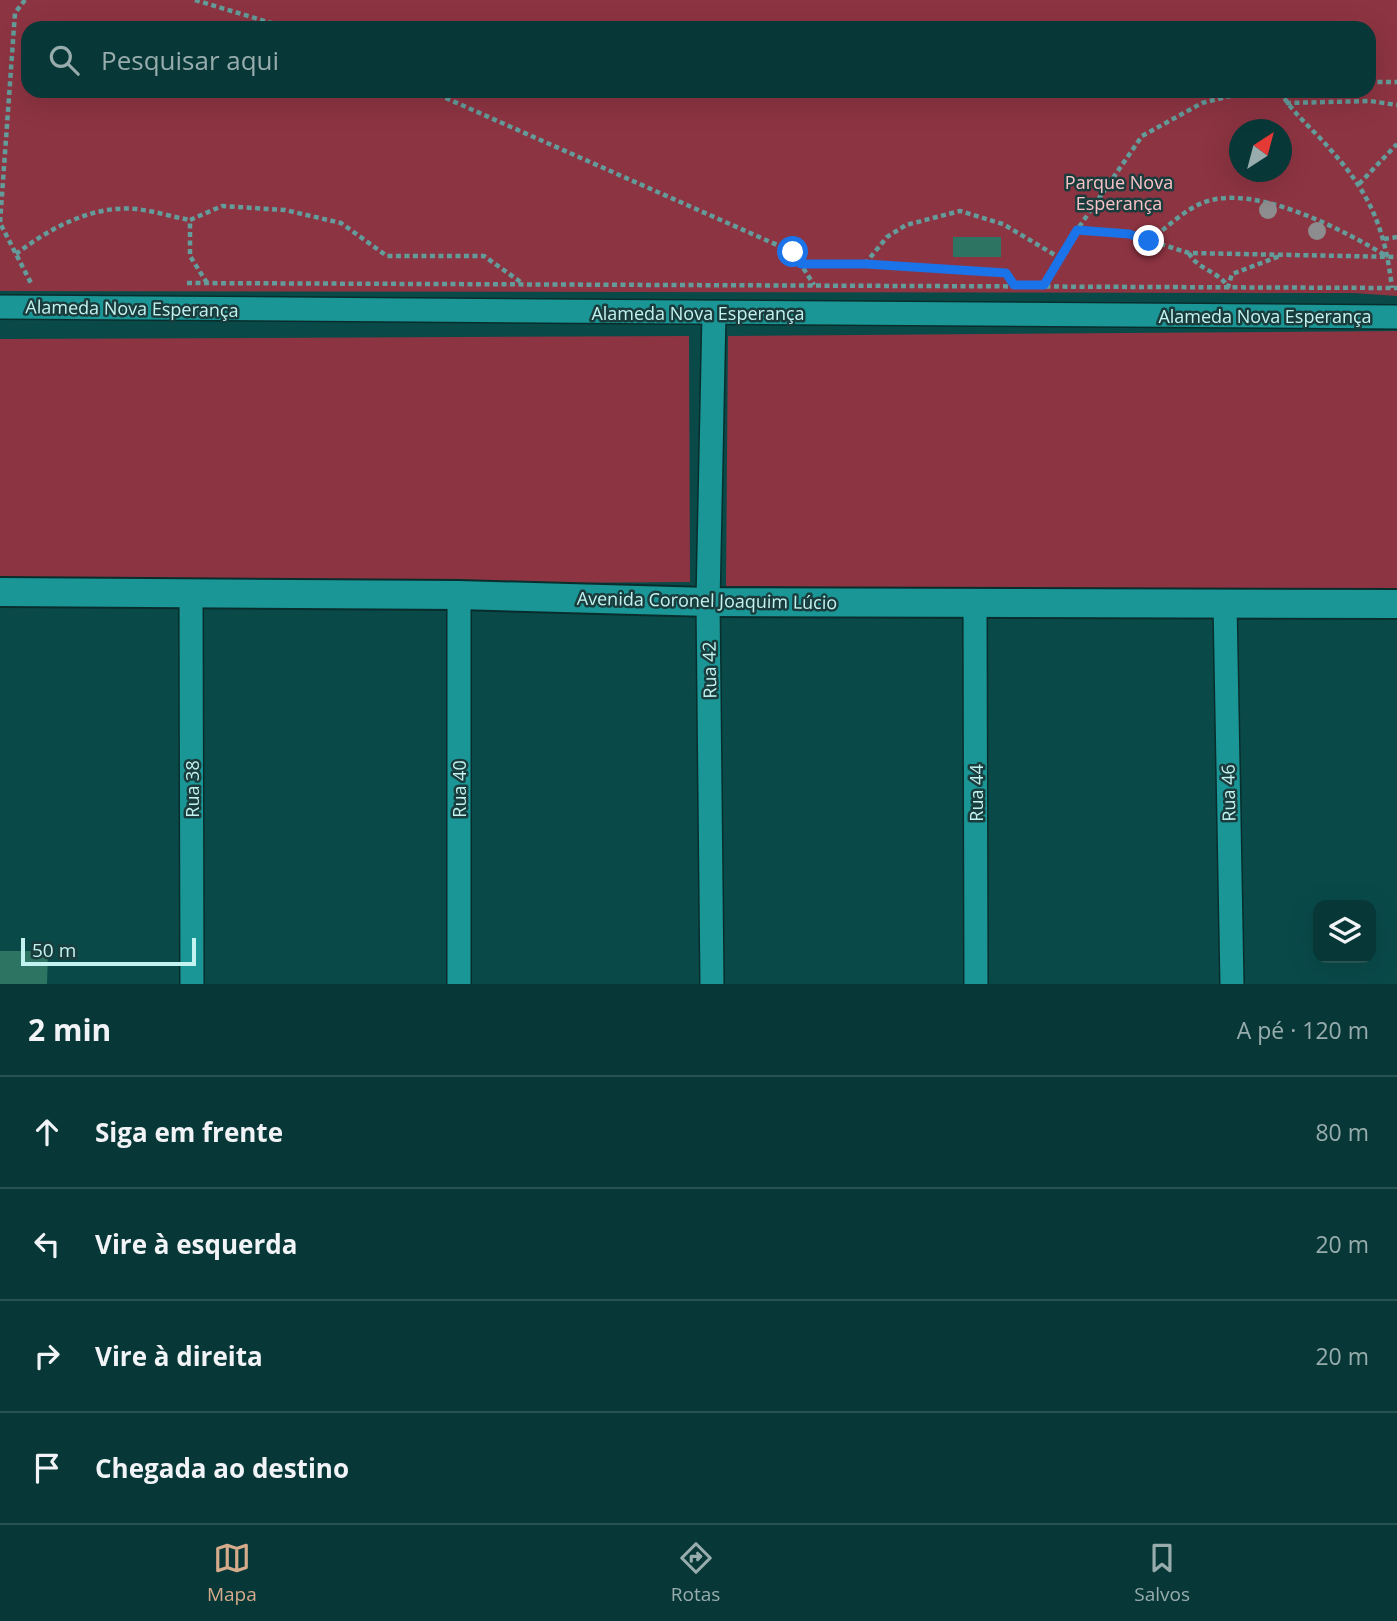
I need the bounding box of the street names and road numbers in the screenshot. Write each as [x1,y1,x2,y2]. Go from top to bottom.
street label: Alameda Nova Esperança [25,294,239,322]
street label: Alameda Nova Esperança [591,301,805,325]
street label: Alameda Nova Esperança [1158,304,1372,328]
street label: Avenida Coronel Joaquim Lúcio [577,586,837,614]
street label: Rua 42 [697,641,721,699]
street label: Rua 38 [180,760,204,818]
street label: Rua 40 [447,760,471,818]
street label: Rua 44 [964,764,988,822]
street label: Rua 46 [1216,764,1240,822]

